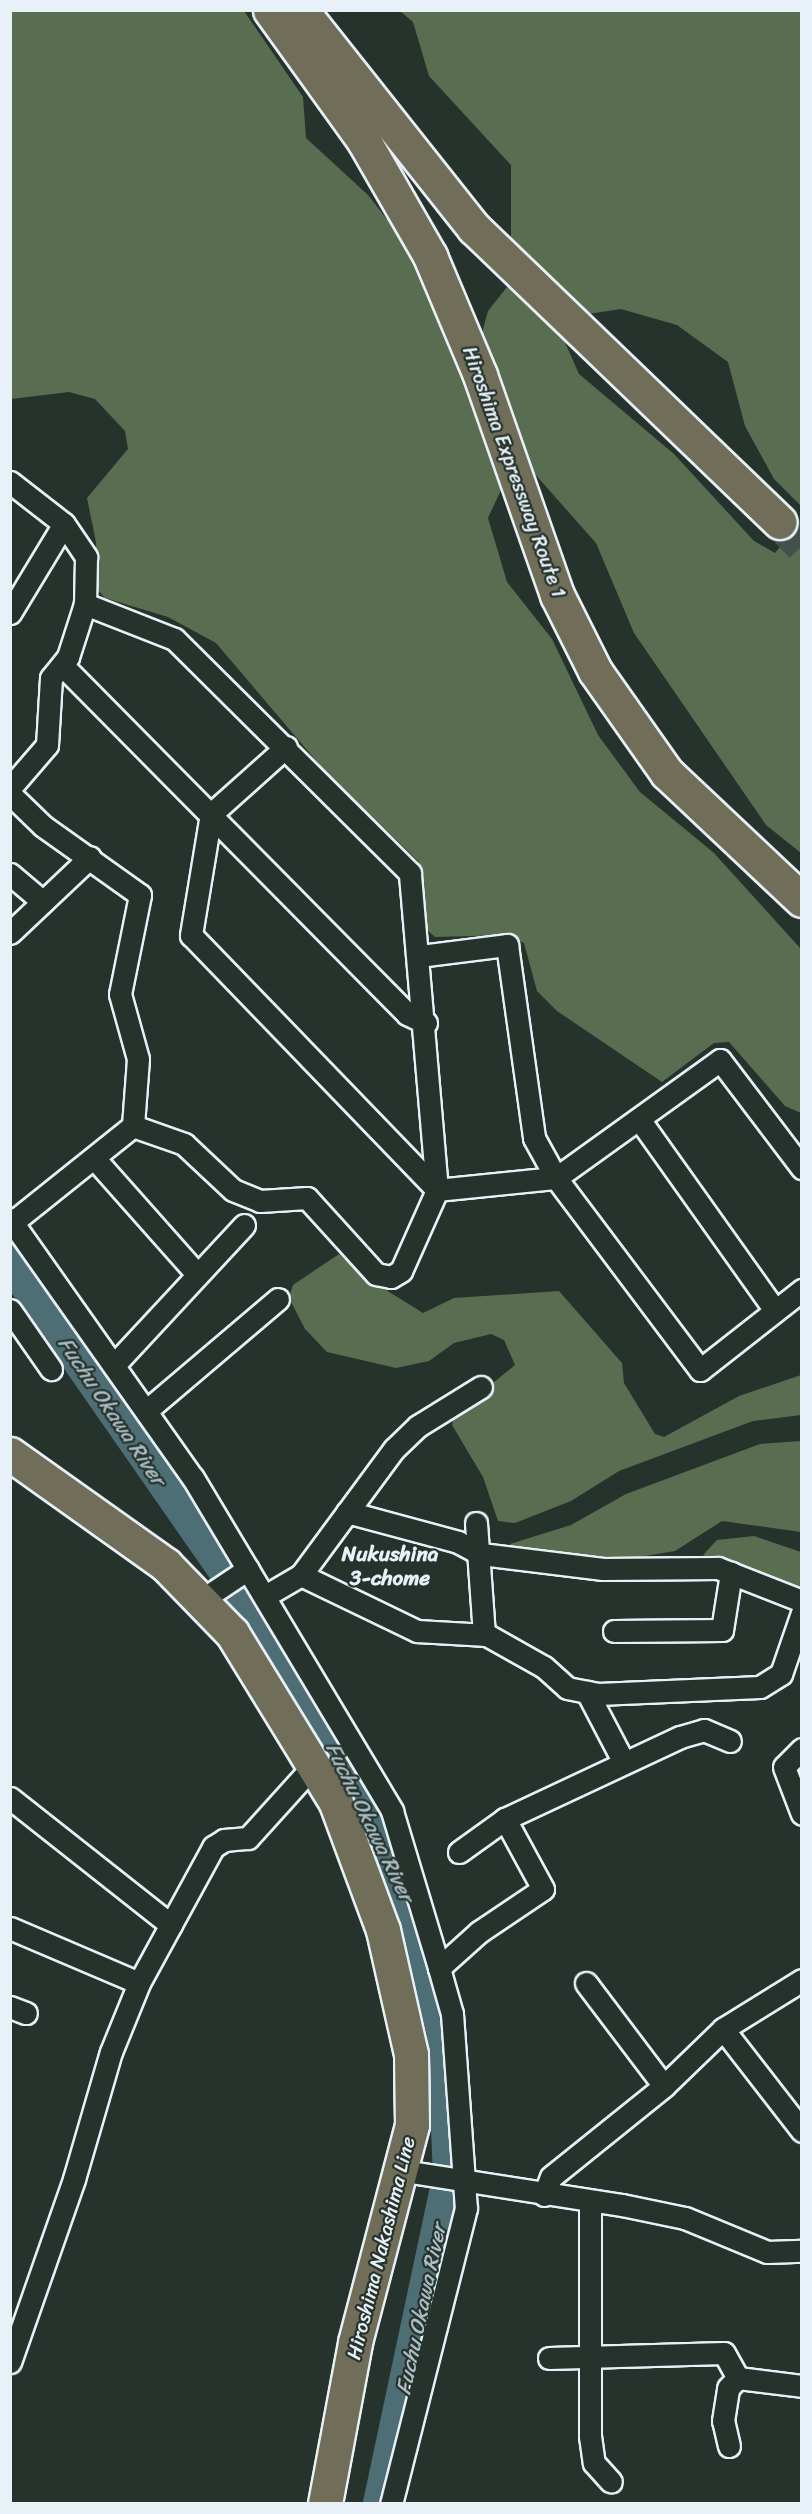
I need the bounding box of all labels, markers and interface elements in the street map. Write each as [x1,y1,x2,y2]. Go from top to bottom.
street label: Hiroshima Expressway Route 1 [457,342,571,602]
water label: Fuchu Okawa River [53,1332,171,1490]
district label: Nukushina 3-chome [342,1541,438,1591]
water label: Fuchu Okawa River [320,1738,420,1906]
street label: Hiroshima Nakashima Line [342,2134,420,2362]
water label: Fuchu Okawa River [391,2221,451,2397]

